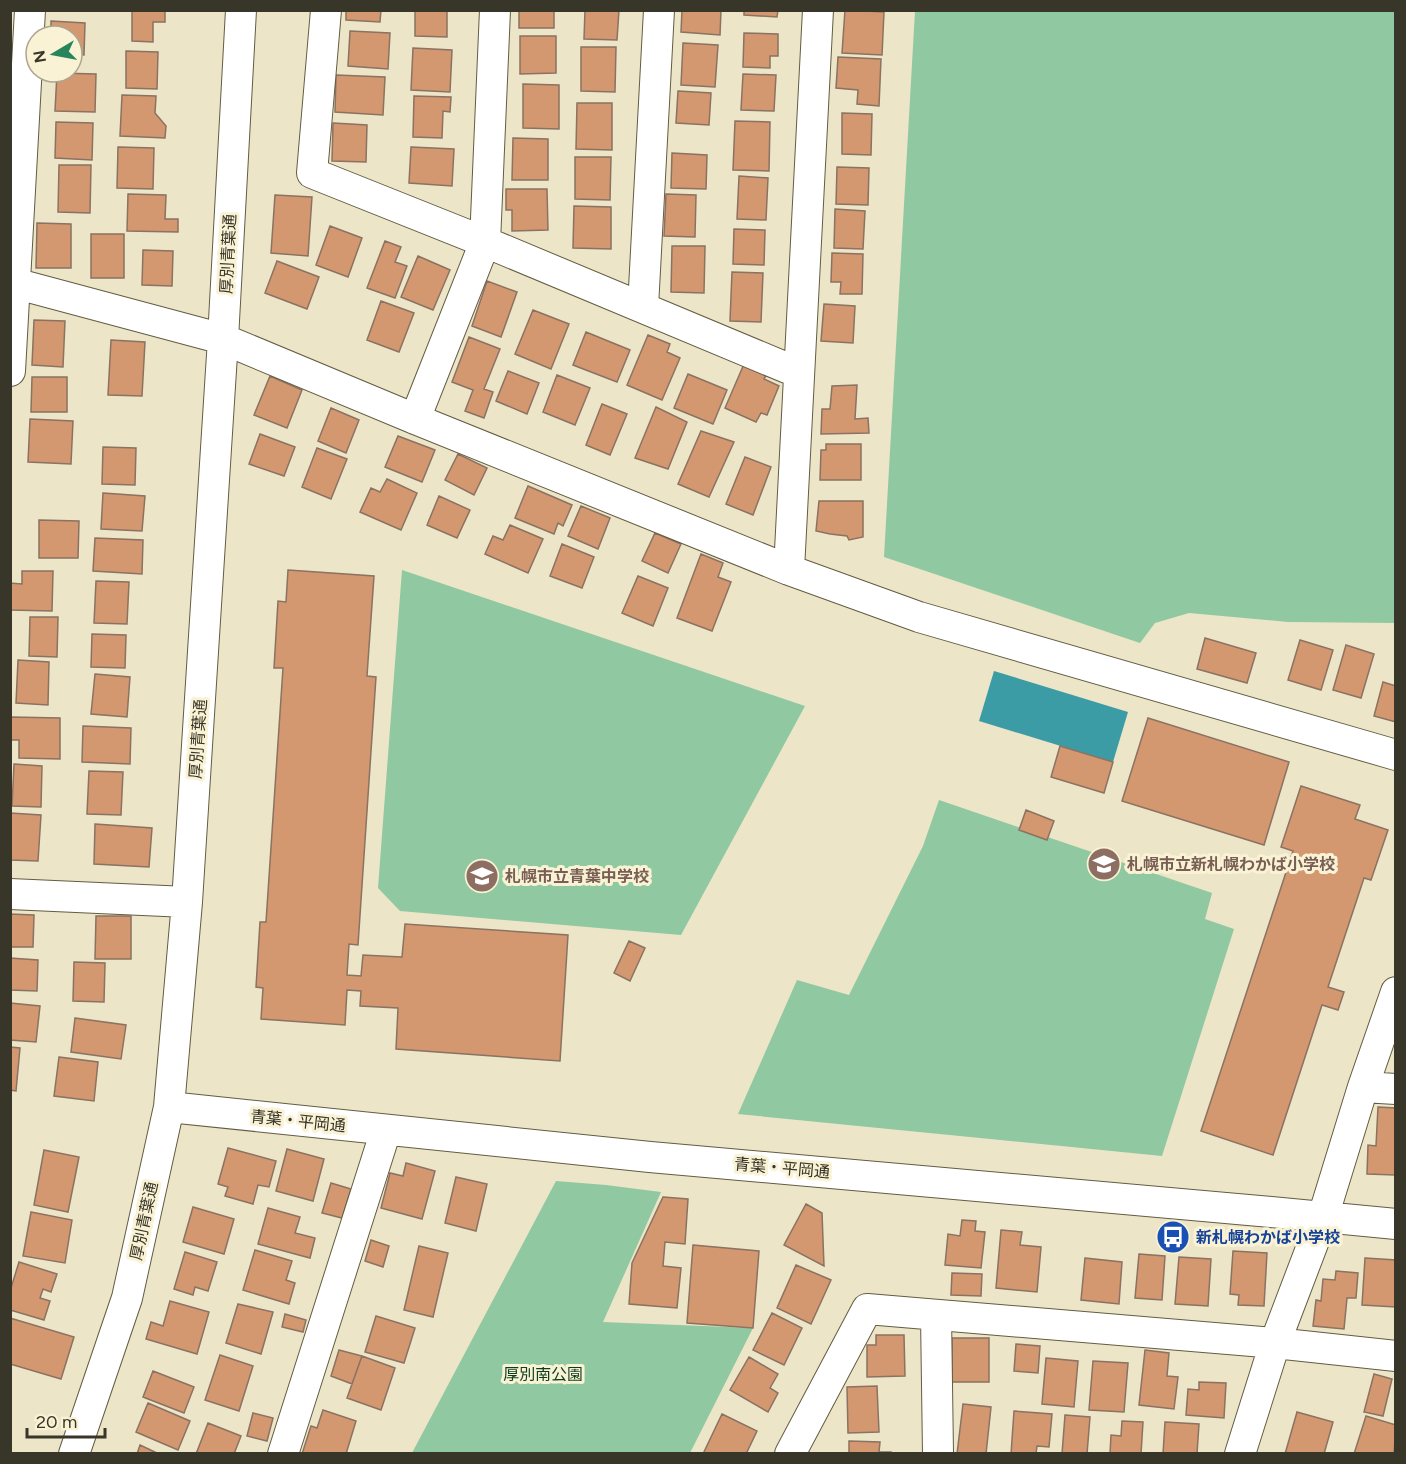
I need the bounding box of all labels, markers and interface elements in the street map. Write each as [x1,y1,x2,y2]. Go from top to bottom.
north arrow [24,24,84,84]
text: N [29,49,50,64]
street label: 厚別青葉通 [216,214,240,294]
street label: 厚別青葉通 [186,698,210,780]
school or university icon: 札幌市立新札幌わかば小学校 [1086,846,1122,882]
place label: 札幌市立新札幌わかば小学校 [1127,855,1335,874]
school or university icon: 札幌市立青葉中学校 [464,858,500,894]
place label: 札幌市立青葉中学校 [505,867,649,886]
street label: 青葉・平岡通 [249,1107,347,1135]
street label: 青葉・平岡通 [733,1154,831,1182]
street label: 厚別青葉通 [126,1180,162,1262]
bus stop icon: 新札幌わかば小学校 [1155,1219,1191,1255]
place label: 新札幌わかば小学校 [1196,1228,1340,1247]
park label: 厚別南公園 [503,1365,583,1384]
scale bar [27,1401,105,1439]
text: 20 m [36,1411,77,1433]

